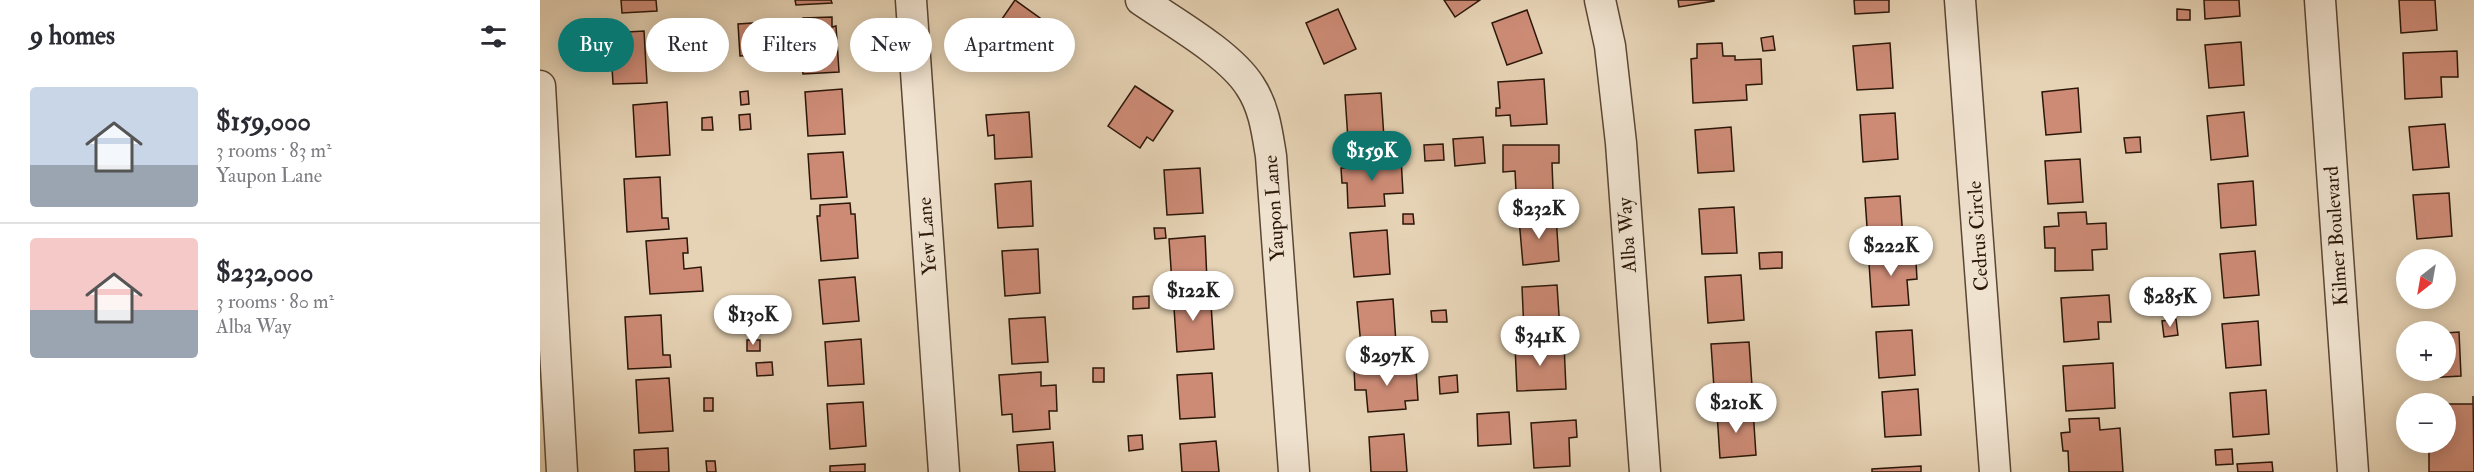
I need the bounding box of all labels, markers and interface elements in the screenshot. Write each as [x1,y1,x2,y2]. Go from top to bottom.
chip: Buy [558,18,634,72]
chip: Rent [646,18,729,72]
chip: Filters [741,18,838,72]
chip: New [850,18,932,72]
chip: Apartment [944,18,1075,72]
text: 9 homes [30,20,115,52]
icon: filters [477,20,510,53]
text: $159,000 [216,106,311,138]
icon: home [78,111,150,183]
pin: $159K [1330,131,1414,182]
text: 3 rooms · 83 m² [216,138,332,163]
text: $159K [1346,138,1398,163]
street label: Yaupon Lane [1258,154,1291,262]
text: Yaupon Lane [216,163,322,188]
street label: Kilmer Boulevard [2319,165,2353,307]
street label: Cedrus Circle [1962,180,1994,292]
pin: $232K [1497,189,1581,240]
street label: Alba Way [1612,195,1642,274]
street label: Yew Lane [912,196,942,276]
text: $232K [1512,196,1566,221]
pin: $222K [1849,226,1933,277]
text: $222K [1863,233,1919,258]
north arrow [2396,249,2456,309]
map controls [2396,249,2456,453]
text: $232,000 [216,257,313,289]
icon: home [78,262,150,334]
pin: $122K [1151,271,1235,322]
pin: $285K [2128,277,2212,328]
text: $122K [1167,278,1219,303]
text: $285K [2143,284,2197,309]
text: 3 rooms · 80 m² [216,289,334,314]
pin: $130K [711,295,795,346]
text: $130K [728,302,778,327]
text: Alba Way [216,314,291,339]
pin: $341K [1498,316,1582,367]
button: + [2396,321,2456,381]
text: $341K [1515,323,1565,348]
pin: $297K [1345,336,1429,387]
text: $297K [1360,343,1414,368]
pin: $210K [1694,383,1778,434]
text: $210K [1710,390,1762,415]
button: − [2396,393,2456,453]

